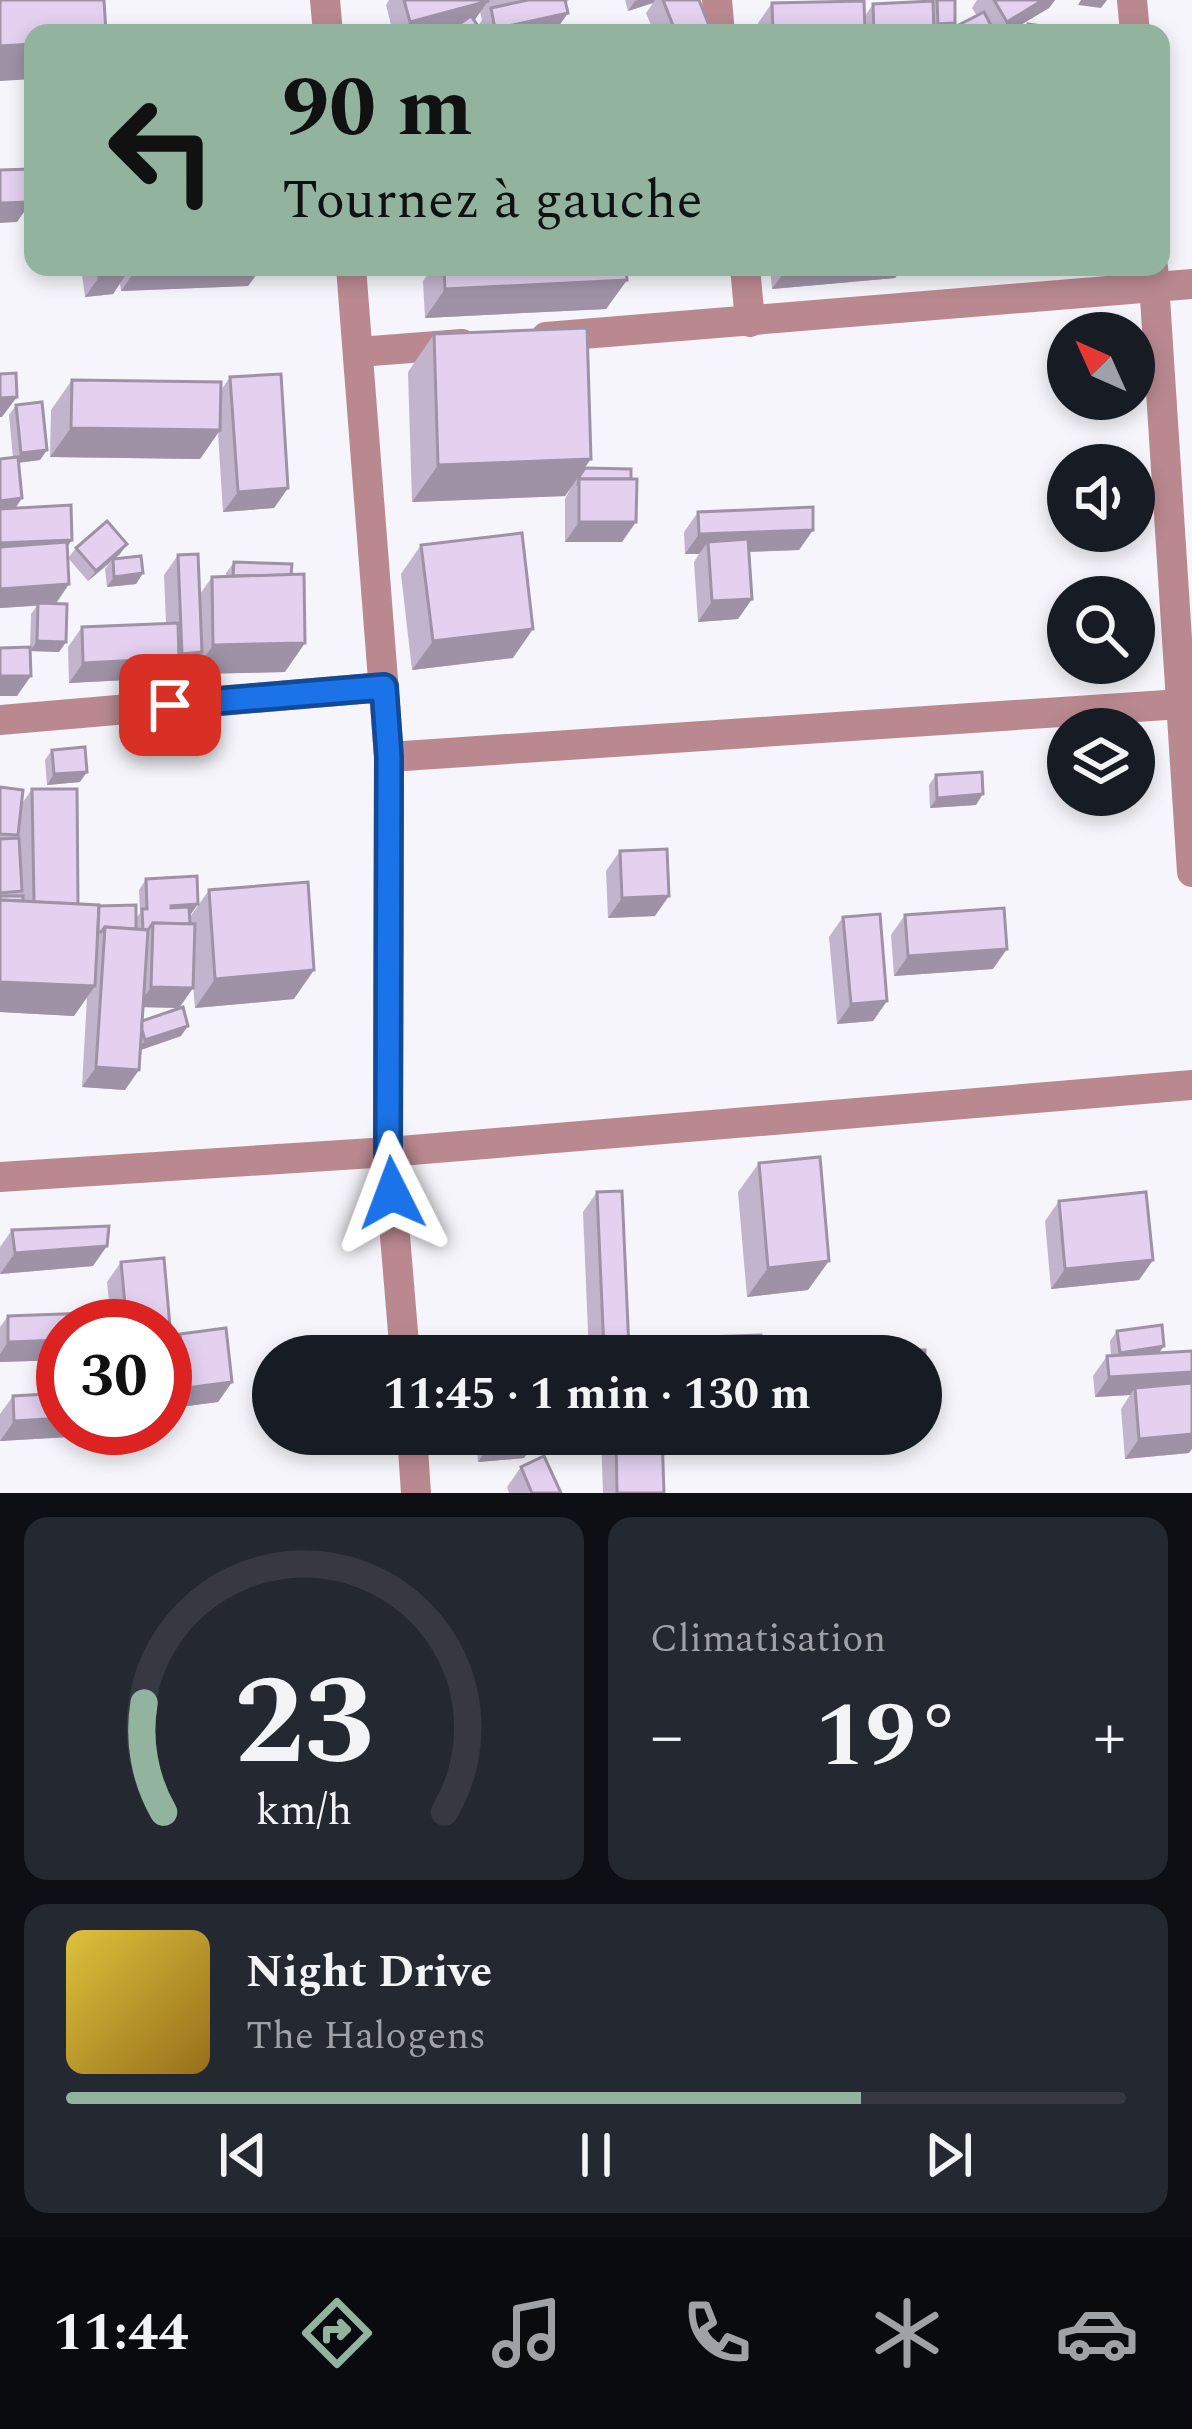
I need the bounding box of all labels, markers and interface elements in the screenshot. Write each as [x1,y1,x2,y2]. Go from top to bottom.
text: 90 m [282,45,473,173]
icon: left [84,72,240,228]
text: Tournez à gauche [282,160,703,242]
north arrow [1047,312,1155,420]
map controls [1047,312,1155,816]
button: sound [1047,444,1155,552]
button: search [1047,576,1155,684]
pin [119,654,221,756]
icon: arrive [137,672,203,738]
button: layers [1047,708,1155,816]
position arrow [329,1130,455,1256]
speed limit sign: 30 [36,1299,192,1455]
text: 11:45 · 1 min · 130 m [383,1360,811,1429]
text: Climatisation [650,1610,886,1669]
text: 23 [234,1629,374,1819]
text: 19° [815,1669,961,1806]
text: − [650,1687,683,1788]
text: + [1093,1687,1126,1788]
text: km/h [256,1778,352,1843]
text: Night Drive [246,1938,492,2007]
text: The Halogens [246,2007,486,2066]
icon: previous [210,2122,276,2188]
icon: pause [563,2122,629,2188]
icon: next [916,2122,982,2188]
icon: directions [295,2291,379,2375]
icon: music [485,2291,569,2375]
icon: phone [675,2291,759,2375]
icon: climate [865,2291,949,2375]
icon: car [1055,2291,1139,2375]
text: 11:44 [53,2292,189,2374]

